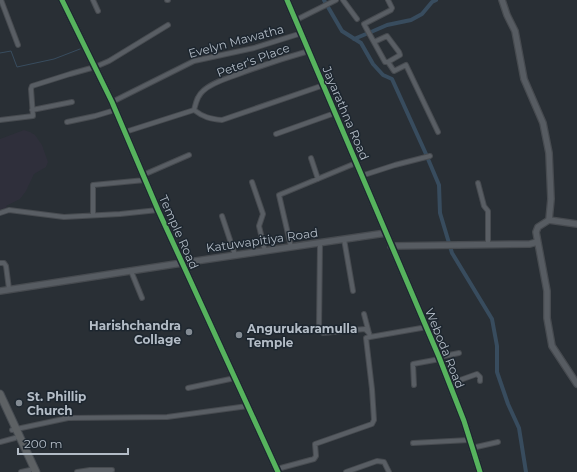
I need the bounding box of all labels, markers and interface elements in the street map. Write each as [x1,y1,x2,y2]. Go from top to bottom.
street label: Evelyn Mawatha [187,21,285,61]
street label: Peter's Place [214,40,292,80]
street label: Jayarathna Road [319,63,373,162]
street label: Temple Road [156,193,202,271]
street label: Katuwapitiya Road [205,225,319,255]
street label: Weboda Road [422,306,468,390]
place label: Harishchandra Collage [89,318,181,347]
place label: Angurukaramulla Temple [246,321,357,350]
marker: Harishchandra Collage [184,327,194,337]
marker: Angurukaramulla Temple [234,330,244,340]
place label: St. Phillip Church [27,389,86,418]
marker: St. Phillip Church [14,398,24,408]
scale bar [18,430,128,456]
text: 200 m [24,436,63,451]

